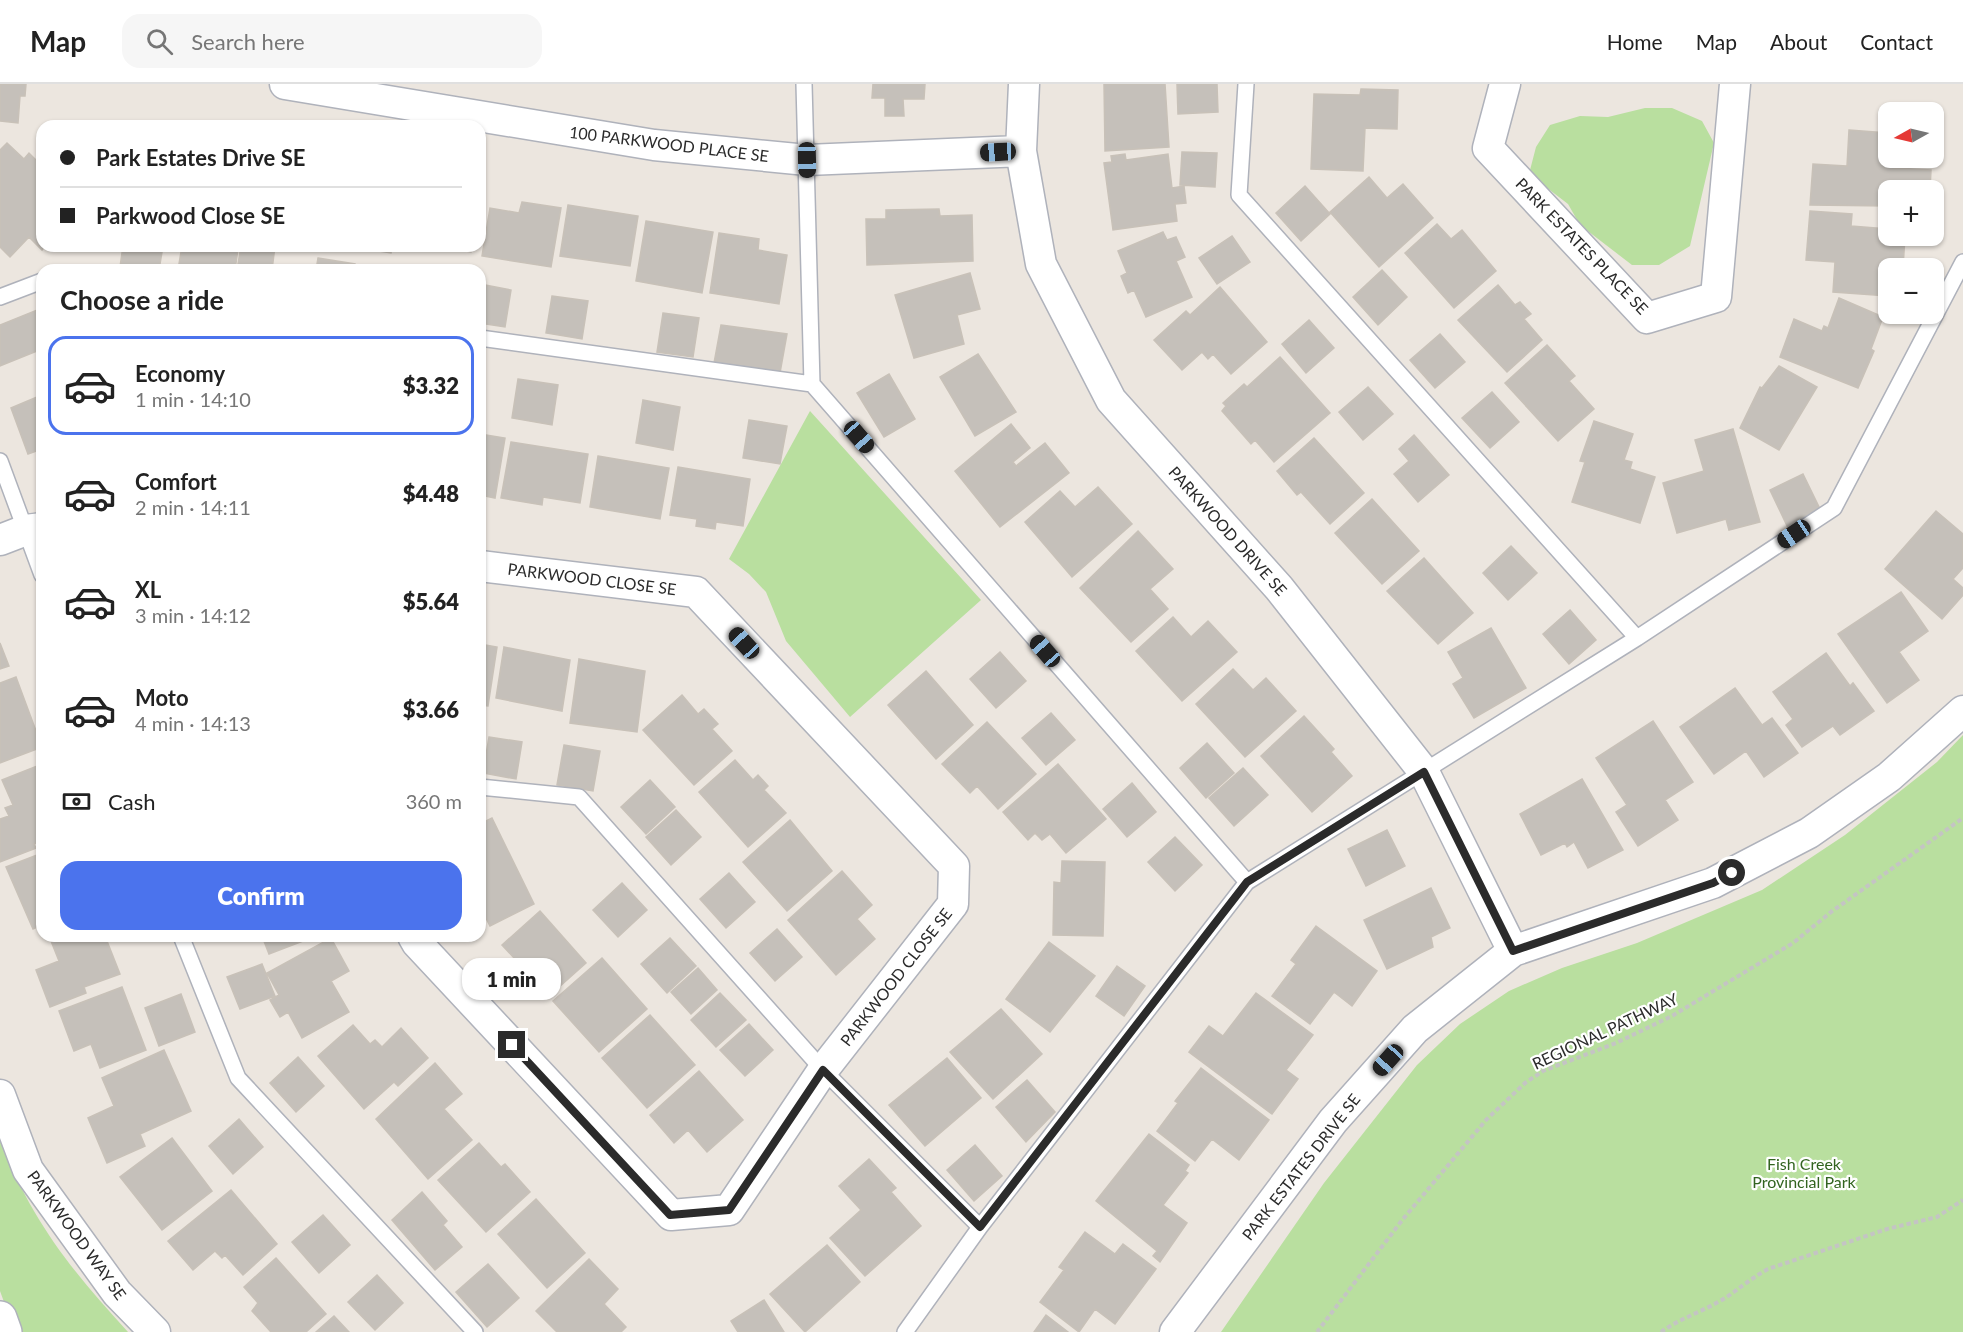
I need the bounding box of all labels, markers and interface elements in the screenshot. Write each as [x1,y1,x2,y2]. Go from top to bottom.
search box [122,14,542,68]
text: Map [30,24,86,58]
icon: search [143,25,176,58]
text: Search here [191,28,305,55]
text: Home [1607,29,1663,54]
text: Map [1696,29,1737,54]
text: About [1770,29,1827,54]
text: Contact [1860,29,1933,54]
north arrow [1878,102,1944,168]
map controls [1878,102,1944,324]
street label: 100 PARKWOOD PLACE SE [568,122,770,165]
car [798,142,816,178]
car [980,142,1016,162]
text: Park Estates Drive SE [96,144,305,171]
street label: PARK ESTATES PLACE SE [1512,174,1652,318]
button: + [1878,180,1944,246]
text: Parkwood Close SE [96,202,285,229]
button: − [1878,258,1944,324]
text: Choose a ride [60,283,224,316]
icon: car [63,359,117,413]
text: Economy [135,360,225,387]
text: $3.32 [403,372,459,399]
text: 1 min · 14:10 [135,387,251,411]
car [840,418,878,456]
street label: PARKWOOD DRIVE SE [1165,462,1291,599]
icon: car [63,467,117,521]
text: Comfort [135,468,217,495]
text: $4.48 [403,480,459,507]
text: 2 min · 14:11 [135,495,251,519]
car [1774,516,1814,552]
street label: PARKWOOD CLOSE SE [507,559,677,598]
icon: car [63,575,117,629]
text: XL [135,576,161,603]
text: $5.64 [403,588,459,615]
text: 3 min · 14:12 [135,603,251,627]
car [725,624,763,662]
car [1026,632,1064,670]
icon: car [63,683,117,737]
text: Moto [135,684,189,711]
text: $3.66 [403,696,459,723]
text: 4 min · 14:13 [135,711,251,735]
icon: cash [60,785,93,818]
text: Cash [108,788,155,815]
text: 360 m [406,789,462,813]
route start [1718,859,1745,886]
button: Confirm [60,861,462,930]
street label: PARKWOOD CLOSE SE [836,904,955,1049]
callout: 1 min [462,958,562,1000]
text: 1 min [487,967,536,991]
street label: REGIONAL PATHWAY [1529,988,1681,1073]
route end [498,1031,525,1058]
car [1369,1041,1407,1079]
street label: PARK ESTATES DRIVE SE [1238,1090,1364,1244]
park label: Fish Creek Provincial Park [1752,1154,1857,1191]
street label: PARKWOOD WAY SE [24,1166,131,1303]

